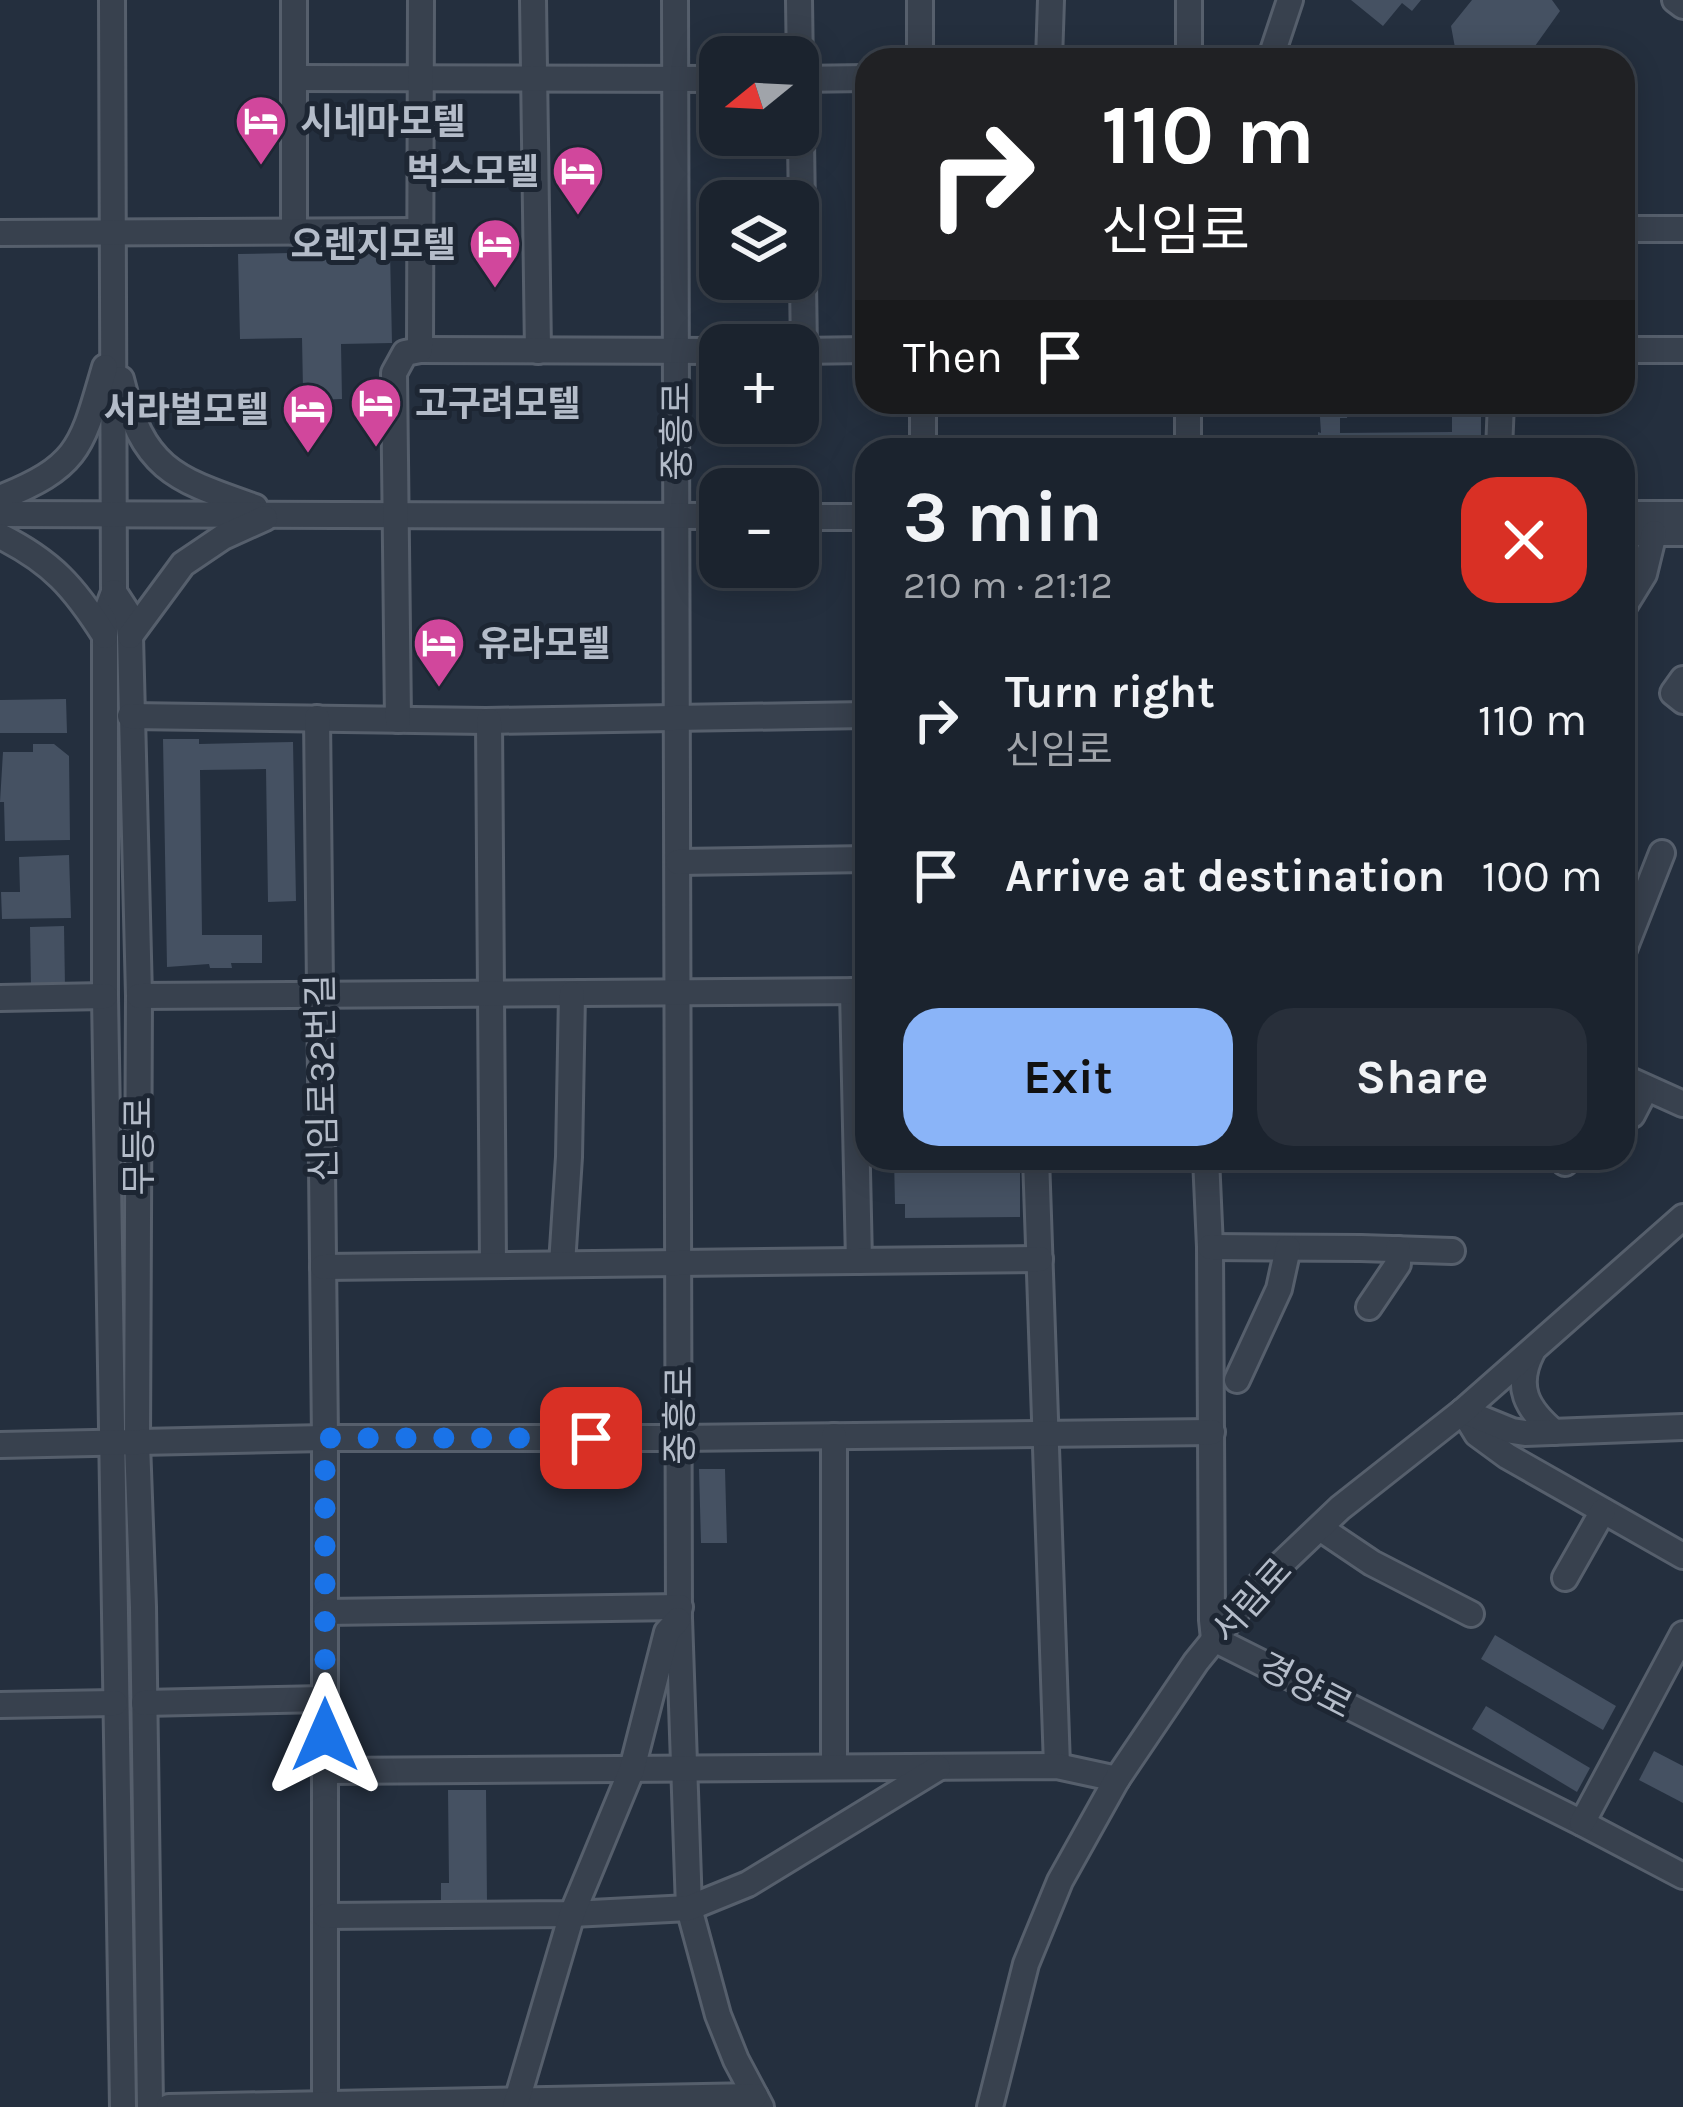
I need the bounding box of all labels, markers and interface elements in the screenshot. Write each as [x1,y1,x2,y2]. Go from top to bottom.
north arrow [699,36,819,156]
map controls [699,36,819,588]
text: 110 m [1101,86,1315,184]
hotel icon: 시네마모텔 [233,93,289,167]
icon: right [903,96,1059,252]
place label: 시네마모텔 [300,101,466,143]
hotel icon: 벅스모텔 [550,143,606,217]
place label: 벅스모텔 [407,151,539,193]
button: layers [699,180,819,300]
text: 신임로 [1101,199,1250,263]
hotel icon: 오렌지모텔 [467,216,523,290]
place label: 오렌지모텔 [290,224,456,266]
button: + [699,324,819,444]
icon: arrive [1027,324,1093,390]
text: Then [903,331,1003,383]
hotel icon: 고구려모텔 [348,375,404,449]
hotel icon: 서라벌모텔 [280,381,336,455]
street label: 중흥로 [656,381,698,481]
place label: 고구려모텔 [415,383,581,425]
place label: 서라벌모텔 [103,389,269,431]
button: − [699,468,819,588]
text: 3 min [903,475,1103,559]
button: close [1461,477,1587,603]
text: 210 m · 21:12 [903,562,1113,608]
hotel icon: 유라모텔 [411,615,467,689]
place label: 유라모텔 [478,623,610,665]
text: Turn right [1005,666,1215,718]
icon: right [903,687,969,753]
text: 110 m [1478,694,1587,746]
text: 신임로 [1005,727,1113,773]
icon: arrive [903,843,969,909]
text: Arrive at destination [1005,850,1445,902]
text: 100 m [1481,850,1602,902]
street label: 신임로32번길 [299,974,345,1182]
button: Exit [903,1008,1233,1146]
button: Share [1257,1008,1587,1146]
street label: 무등로 [118,1096,160,1196]
street label: 중흥로 [659,1365,701,1465]
pin [540,1387,642,1489]
icon: arrive [558,1405,624,1471]
street label: 서림로 [1203,1550,1301,1652]
street label: 경양로 [1252,1645,1359,1727]
position arrow [262,1672,388,1798]

